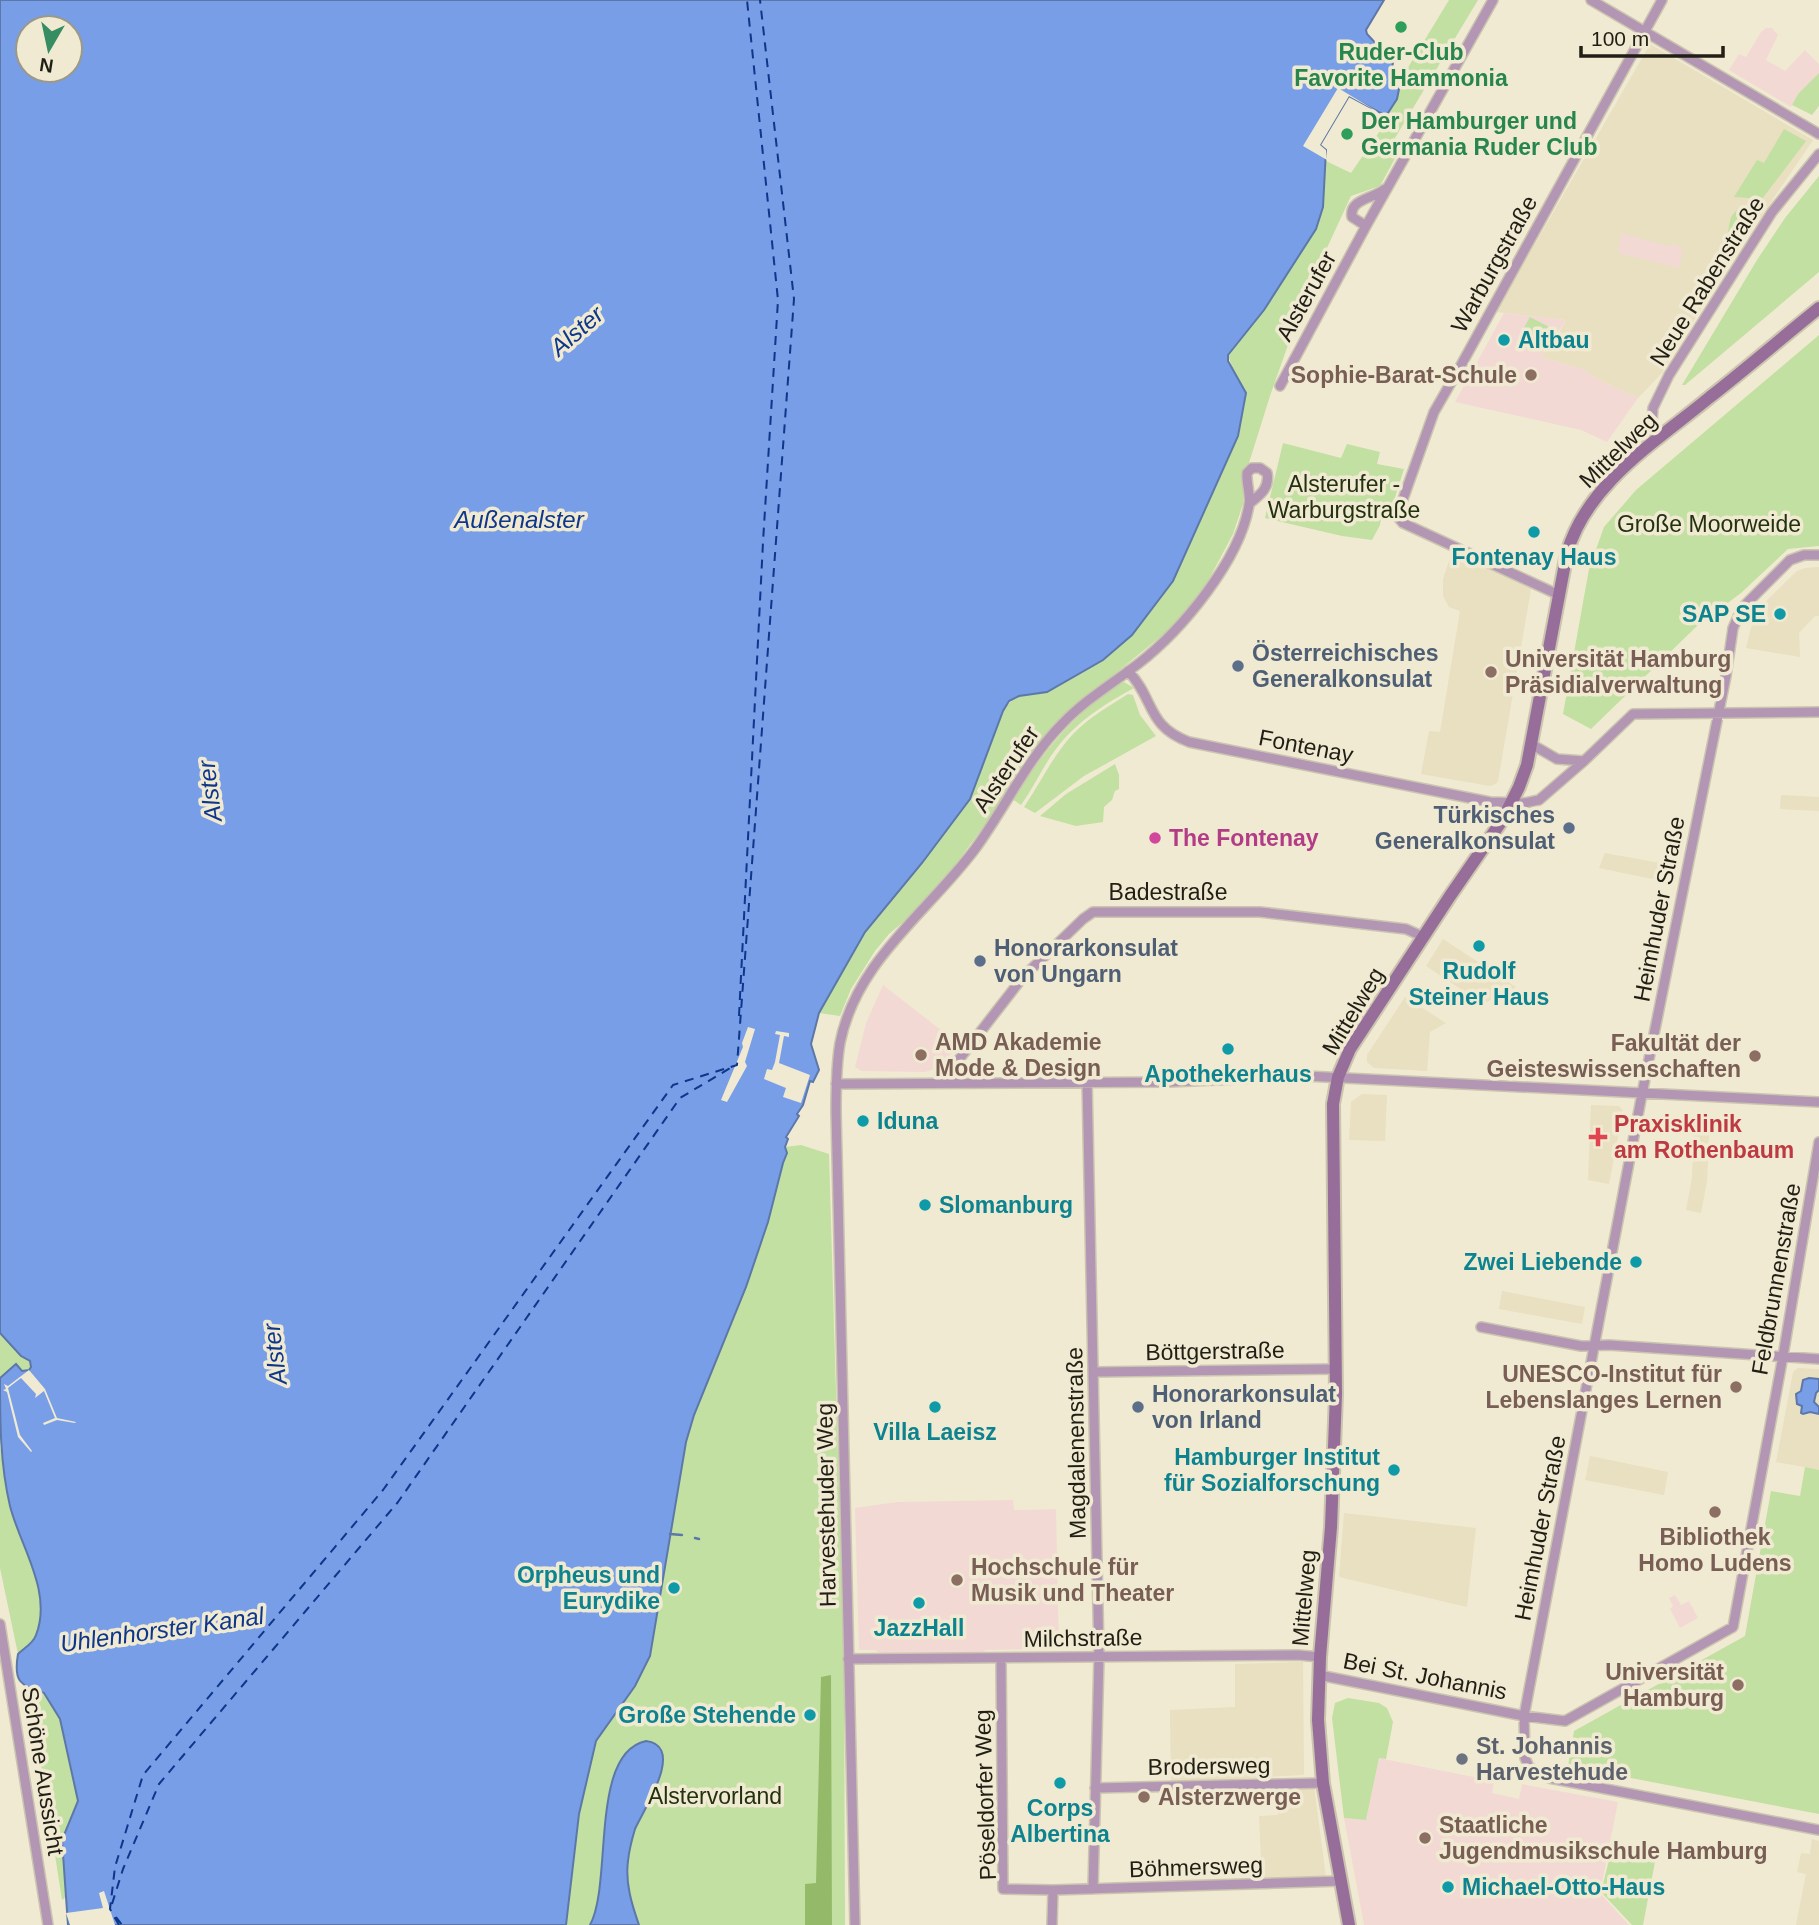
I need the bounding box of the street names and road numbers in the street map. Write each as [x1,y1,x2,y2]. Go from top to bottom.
street label: Warburgstraße [1446,191,1542,337]
street label: Neue Rabenstraße [1644,192,1770,370]
street label: Alsterufer [1271,246,1341,345]
street label: Mittelweg [1574,407,1662,493]
street label: Alsterufer [968,721,1044,817]
street label: Fontenay [1256,724,1356,768]
street label: Heimhuder Straße [1628,814,1690,1004]
street label: Badestraße [1109,879,1227,905]
street label: Mittelweg [1317,963,1389,1059]
street label: Feldbrunnenstraße [1746,1181,1806,1377]
street label: Böttgerstraße [1145,1337,1285,1365]
street label: Magdalenenstraße [1061,1347,1091,1539]
street label: Harvestehuder Weg [811,1403,841,1607]
street label: Heimhuder Straße [1509,1433,1571,1623]
street label: Mittelweg [1287,1548,1321,1648]
street label: Milchstraße [1023,1624,1143,1652]
street label: Bei St. Johannis [1341,1647,1509,1705]
street label: Schöne Aussicht [17,1685,69,1858]
street label: Pöseldorfer Weg [969,1709,1001,1881]
street label: Brodersweg [1147,1752,1271,1780]
street label: Böhmersweg [1128,1852,1264,1882]

